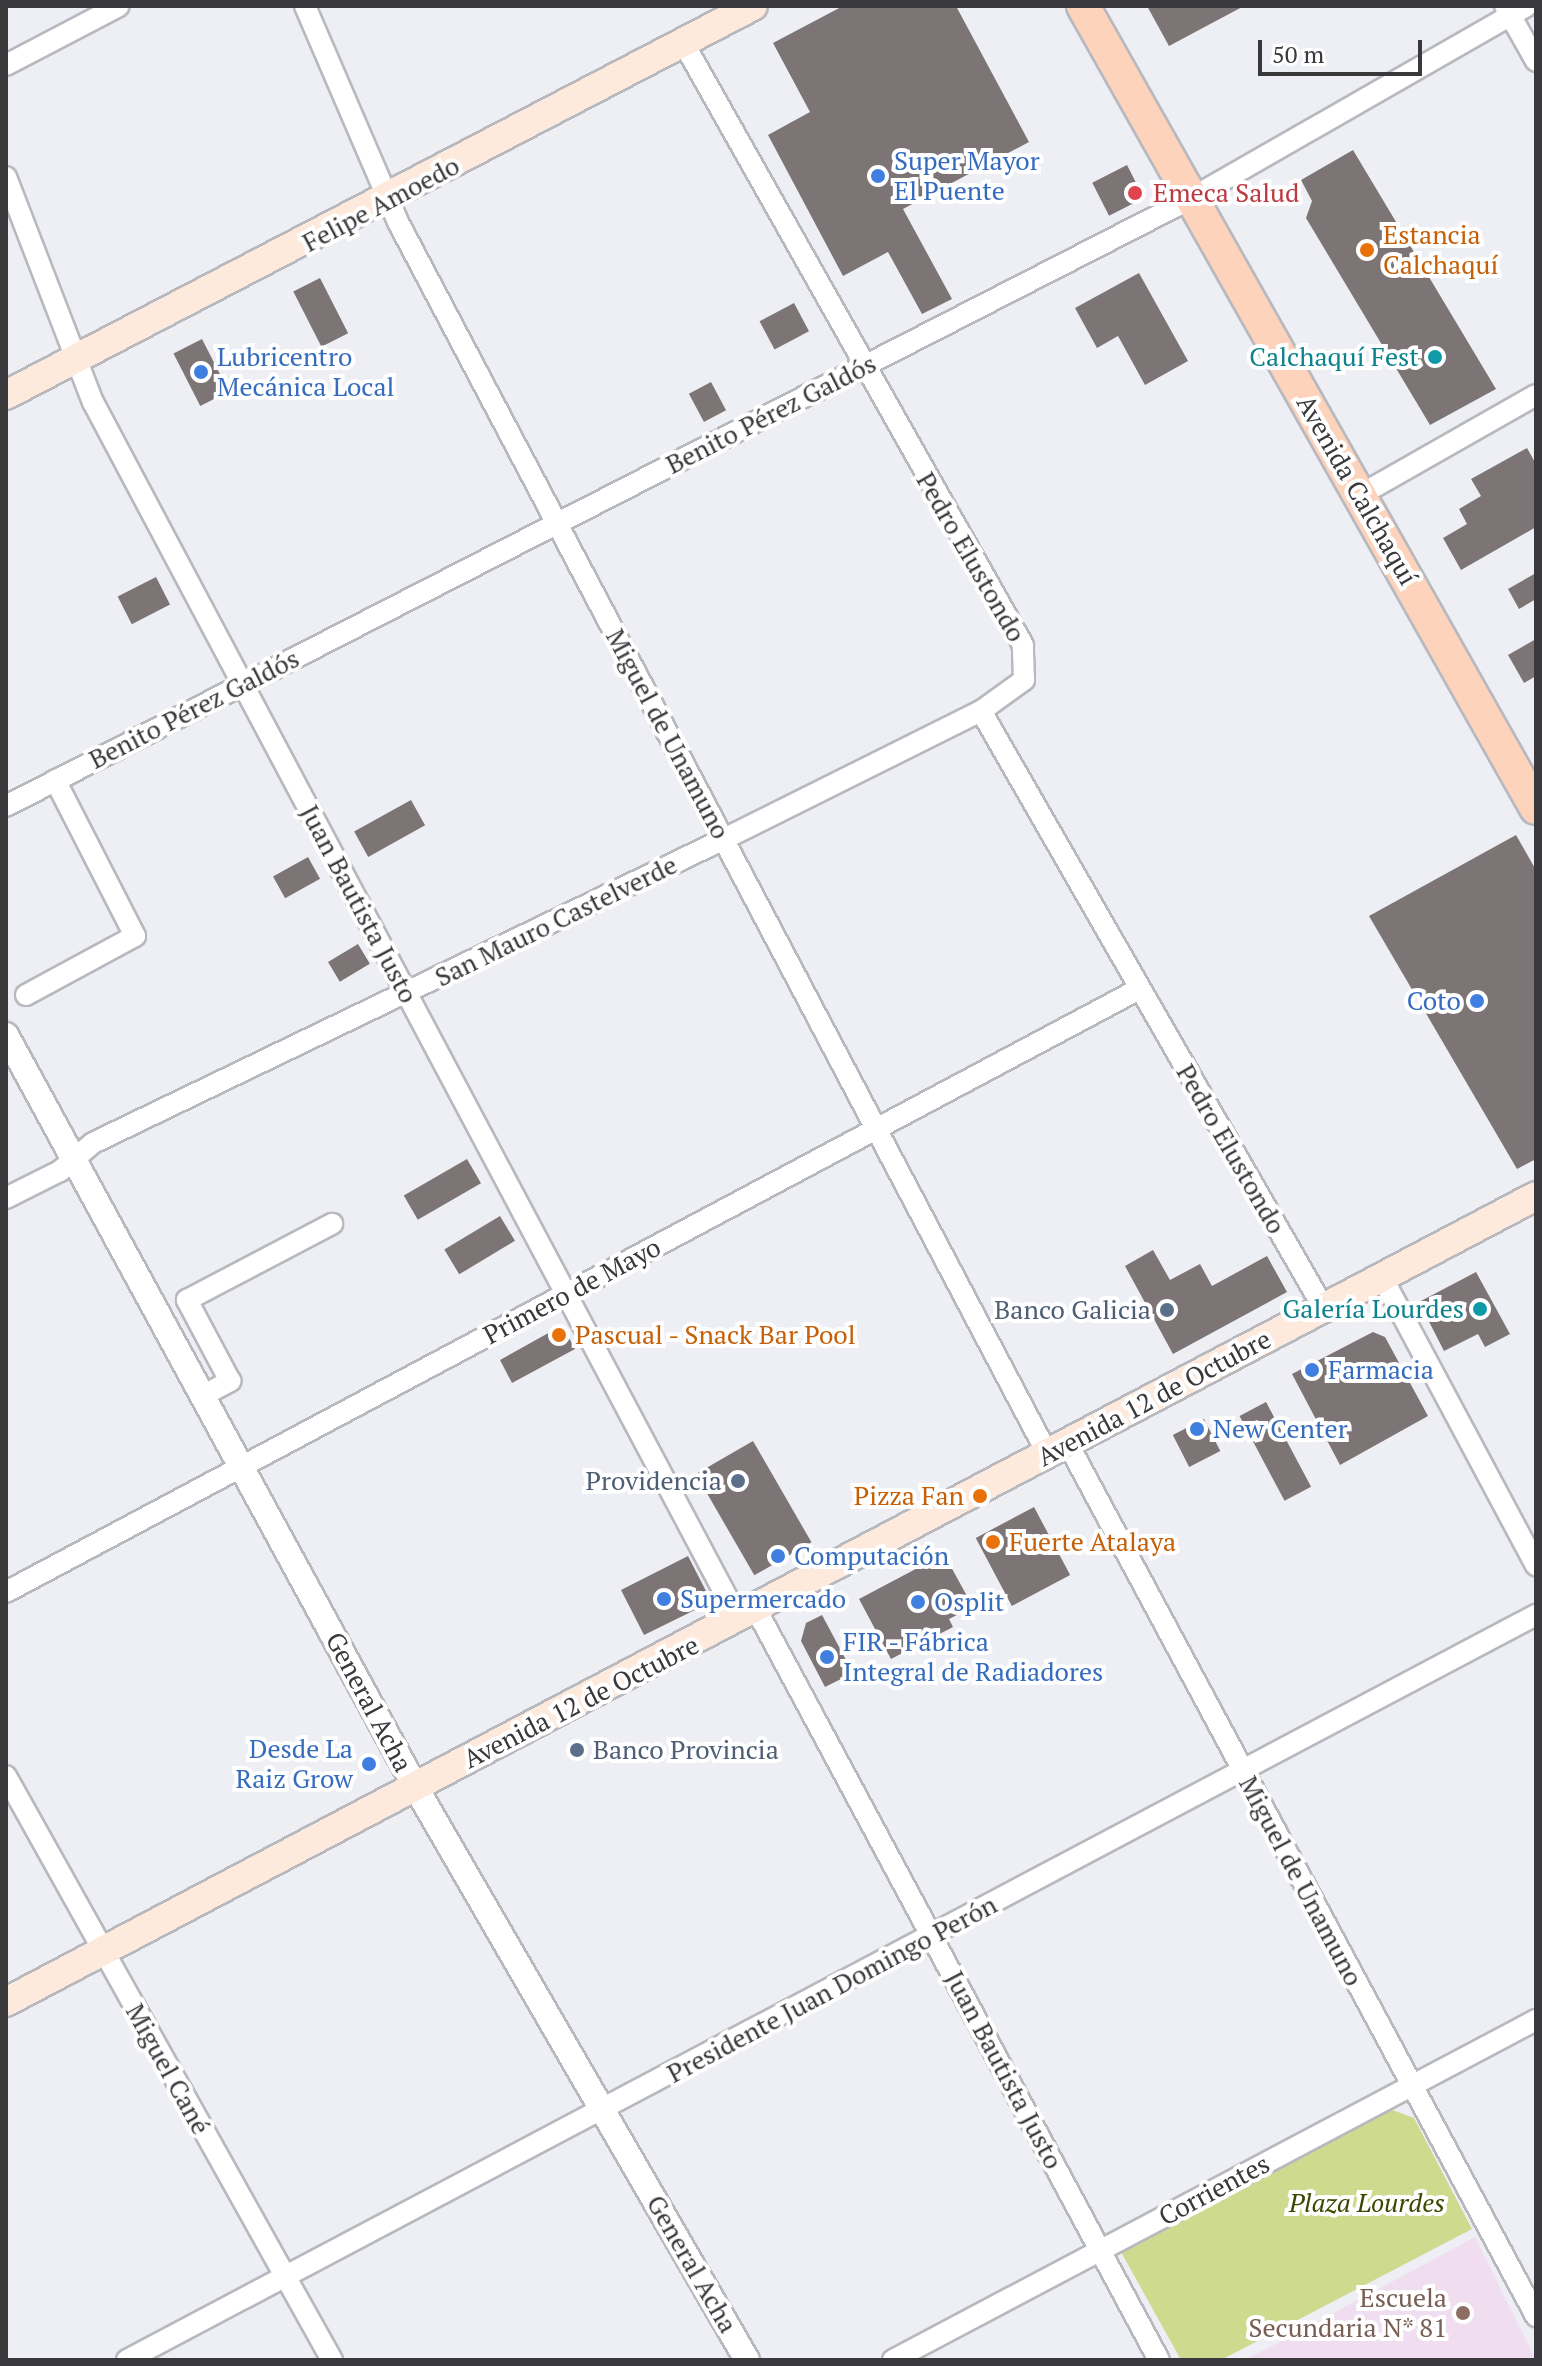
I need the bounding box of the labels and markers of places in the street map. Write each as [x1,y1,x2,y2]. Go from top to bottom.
place label: Super Mayor El Puente [894,145,1040,206]
marker: Super Mayor El Puente [869,167,887,185]
place label: Emeca Salud [1153,177,1299,209]
marker: Emeca Salud [1124,182,1146,204]
place label: Estancia Calchaquí [1383,219,1498,280]
marker: Estancia Calchaquí [1358,241,1376,259]
place label: Lubricentro Mecánica Local [217,341,394,402]
place label: Calchaquí Fest [1249,341,1419,373]
marker: Calchaquí Fest [1426,348,1444,366]
marker: Lubricentro Mecánica Local [192,363,210,381]
place label: Coto [1407,985,1461,1017]
marker: Coto [1468,992,1486,1010]
place label: Galería Lourdes [1282,1293,1464,1325]
place label: Banco Galicia [994,1294,1151,1326]
marker: Galería Lourdes [1471,1300,1489,1318]
marker: Banco Galicia [1158,1301,1176,1319]
place label: Pascual - Snack Bar Pool [575,1319,858,1351]
marker: Pascual - Snack Bar Pool [550,1326,568,1344]
place label: Farmacia [1328,1354,1434,1386]
marker: Farmacia [1303,1361,1321,1379]
place label: New Center [1213,1413,1348,1445]
marker: New Center [1188,1420,1206,1438]
place label: Providencia [586,1465,722,1497]
marker: Providencia [729,1472,747,1490]
place label: Pizza Fan [854,1480,964,1512]
marker: Pizza Fan [971,1487,989,1505]
place label: Fuerte Atalaya [1009,1526,1177,1558]
marker: Fuerte Atalaya [984,1533,1002,1551]
place label: Computación [794,1540,949,1572]
marker: Computación [769,1547,787,1565]
place label: Supermercado [680,1583,846,1615]
place label: Osplit [934,1586,1005,1618]
marker: Supermercado [655,1590,673,1608]
marker: Osplit [909,1593,927,1611]
place label: FIR - Fábrica Integral de Radiadores [843,1626,1103,1688]
marker: FIR - Fábrica Integral de Radiadores [818,1648,836,1666]
place label: Desde La Raiz Grow [236,1733,353,1794]
place label: Banco Provincia [593,1734,779,1766]
marker: Banco Provincia [568,1741,586,1759]
marker: Desde La Raiz Grow [360,1755,378,1773]
place label: Escuela Secundaria N* 81 [1248,2282,1447,2344]
marker: Escuela Secundaria N* 81 [1454,2304,1472,2322]

